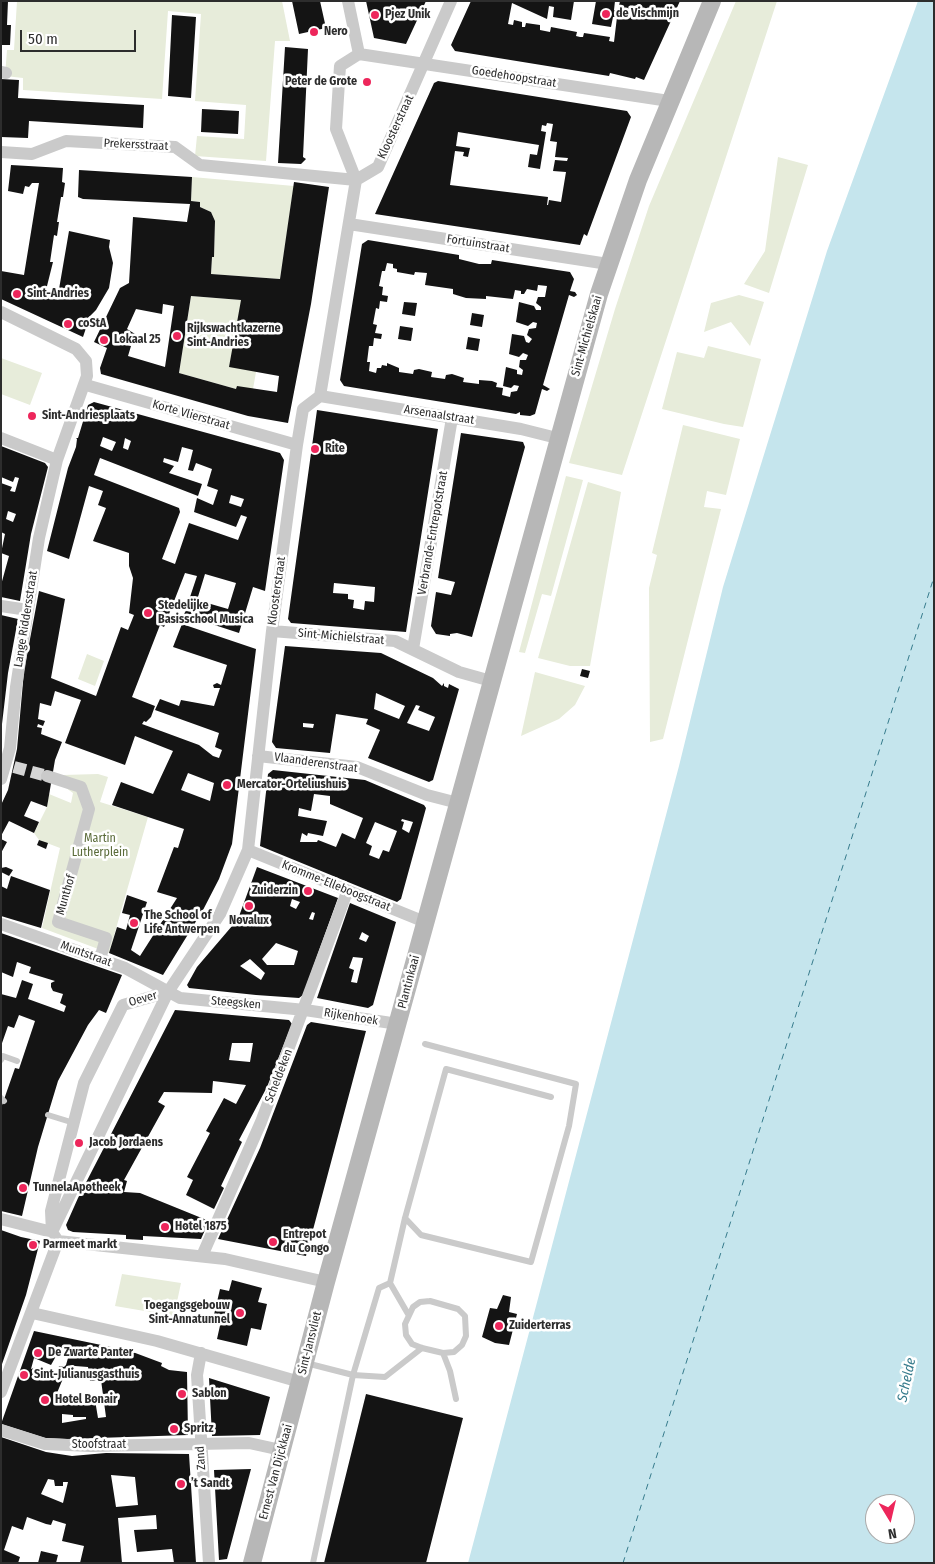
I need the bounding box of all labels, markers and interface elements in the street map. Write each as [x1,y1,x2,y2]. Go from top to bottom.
place label: de Vischmijn [616,7,679,21]
place label: Pjez Unik [385,8,430,22]
marker: de Vischmijn [600,8,612,20]
marker: Pjez Unik [369,9,381,21]
scale bar [22,20,139,52]
place label: Nero [324,25,348,39]
marker: Nero [308,26,320,38]
text: 50 m [28,30,58,48]
street label: Goedehoopstraat [471,63,557,91]
place label: Peter de Grote [285,75,357,89]
marker: Peter de Grote [361,76,373,88]
street label: Kloosterstraat [375,93,417,161]
street label: Prekersstraat [103,136,169,154]
street label: Fortuinstraat [446,232,510,256]
place label: Sint-Andries [27,287,89,301]
marker: Sint-Andries [11,288,23,300]
street label: Sint-Michielskaai [569,294,605,378]
place label: coStA [78,317,106,331]
marker: coStA [62,318,74,330]
place label: Rijkswachtkazerne Sint-Andries [187,322,281,350]
marker: Rijkswachtkazerne Sint-Andries [171,330,183,342]
place label: Lokaal 25 [114,333,161,347]
marker: Lokaal 25 [98,334,110,346]
street label: Korte Vlierstraat [151,397,231,433]
street label: Arsenaalstraat [403,402,475,428]
place label: Sint-Andriesplaats [42,409,135,423]
marker: Sint-Andriesplaats [26,410,38,422]
place label: Rite [325,442,345,456]
marker: Rite [309,443,321,455]
street label: Verbrande-Entrepotstraat [415,470,451,596]
street label: Kloosterstraat [265,556,289,626]
street label: Lange Riddersstraat [11,570,41,668]
place label: Stedelijke Basisschool Musica [158,599,254,627]
marker: Stedelijke Basisschool Musica [142,607,154,619]
street label: Sint-Michielstraat [297,626,385,648]
street label: Vlaanderenstraat [273,750,359,776]
place label: Mercator-Orteliushuis [237,778,347,792]
marker: Mercator-Orteliushuis [221,779,233,791]
park label: Martin Lutherplein [72,832,128,860]
street label: Kromme-Elleboogstraat [279,858,393,914]
street label: Munthof [53,873,79,917]
place label: Zuiderzin [252,884,298,898]
marker: Zuiderzin [302,885,314,897]
marker: Novalux [243,900,255,912]
place label: The School of Life Antwerpen [144,909,220,937]
place label: Novalux [229,914,269,928]
marker: The School of Life Antwerpen [128,917,140,929]
street label: Muntstraat [58,938,114,970]
street label: Plantinkaai [395,954,423,1010]
street label: Oever [127,988,159,1010]
street label: Steegsken [210,994,262,1012]
street label: Rijkenhoek [323,1006,379,1028]
street label: Scheldeken [262,1047,296,1105]
place label: Jacob Jordaens [89,1136,163,1150]
marker: Jacob Jordaens [73,1137,85,1149]
place label: TunnelaApotheek [33,1181,121,1195]
marker: TunnelaApotheek [17,1182,29,1194]
place label: Hotel 1875 [175,1220,227,1234]
marker: Hotel 1875 [159,1221,171,1233]
place label: Entrepot du Congo [283,1228,329,1256]
marker: Entrepot du Congo [267,1236,279,1248]
place label: Parmeet markt [43,1238,117,1252]
marker: Parmeet markt [27,1239,39,1251]
place label: Toegangsgebouw Sint-Annatunnel [144,1299,230,1327]
marker: Toegangsgebouw Sint-Annatunnel [234,1307,246,1319]
street label: Sint-Jansvliet [295,1310,325,1376]
place label: Zuiderterras [509,1319,571,1333]
marker: Zuiderterras [493,1320,505,1332]
place label: De Zwarte Panter [48,1346,133,1360]
marker: De Zwarte Panter [32,1347,44,1359]
water label: Schelde [894,1357,920,1403]
place label: Sint-Julianusgasthuis [34,1368,139,1382]
marker: Sint-Julianusgasthuis [18,1369,30,1381]
place label: Sablon [192,1387,227,1401]
marker: Sablon [176,1388,188,1400]
place label: Hotel Bonair [55,1393,117,1407]
marker: Hotel Bonair [39,1394,51,1406]
place label: Spritz [184,1422,213,1436]
marker: Spritz [168,1423,180,1435]
street label: Ernest Van Dijckkaai [256,1423,296,1521]
street label: Stoofstraat [72,1438,126,1452]
street label: Zand [193,1445,209,1471]
place label: ’t Sandt [191,1477,230,1491]
marker: ’t Sandt [175,1478,187,1490]
north arrow [865,1494,915,1544]
text: N [887,1524,898,1542]

